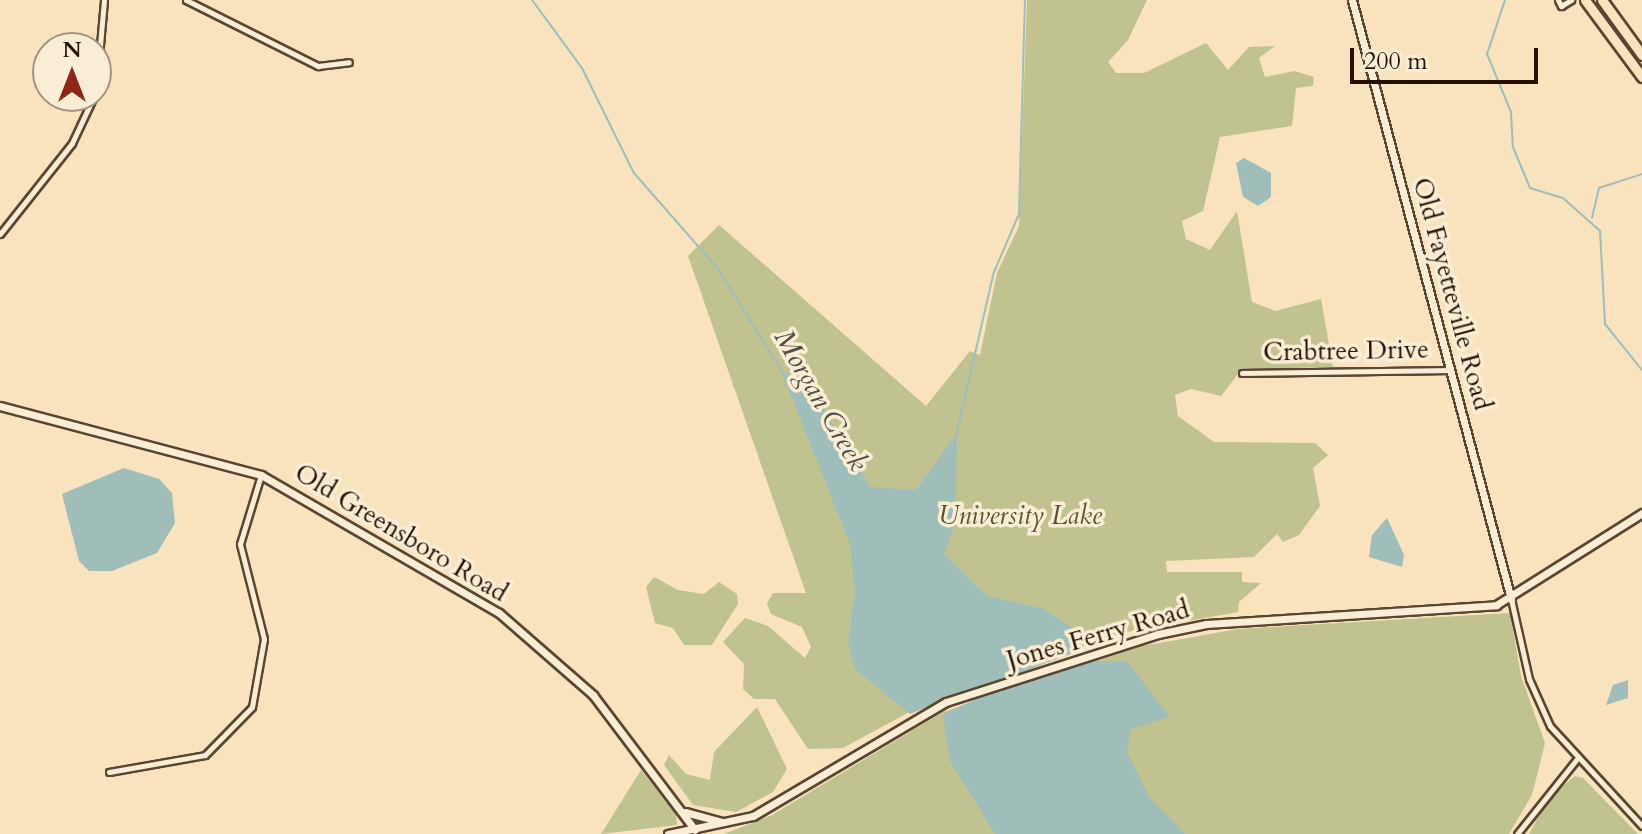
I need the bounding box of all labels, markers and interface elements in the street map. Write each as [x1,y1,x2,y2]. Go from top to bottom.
north arrow [32,32,112,112]
scale bar [1354,32,1542,82]
text: N [62,35,82,65]
text: 200 m [1364,45,1428,78]
street label: Old Fayetteville Road [1406,174,1498,414]
water label: Morgan Creek [767,323,875,477]
street label: Crabtree Drive [1263,334,1429,368]
street label: Old Greensboro Road [289,457,513,609]
park label: University Lake [938,500,1102,532]
street label: Jones Ferry Road [1003,594,1193,676]

